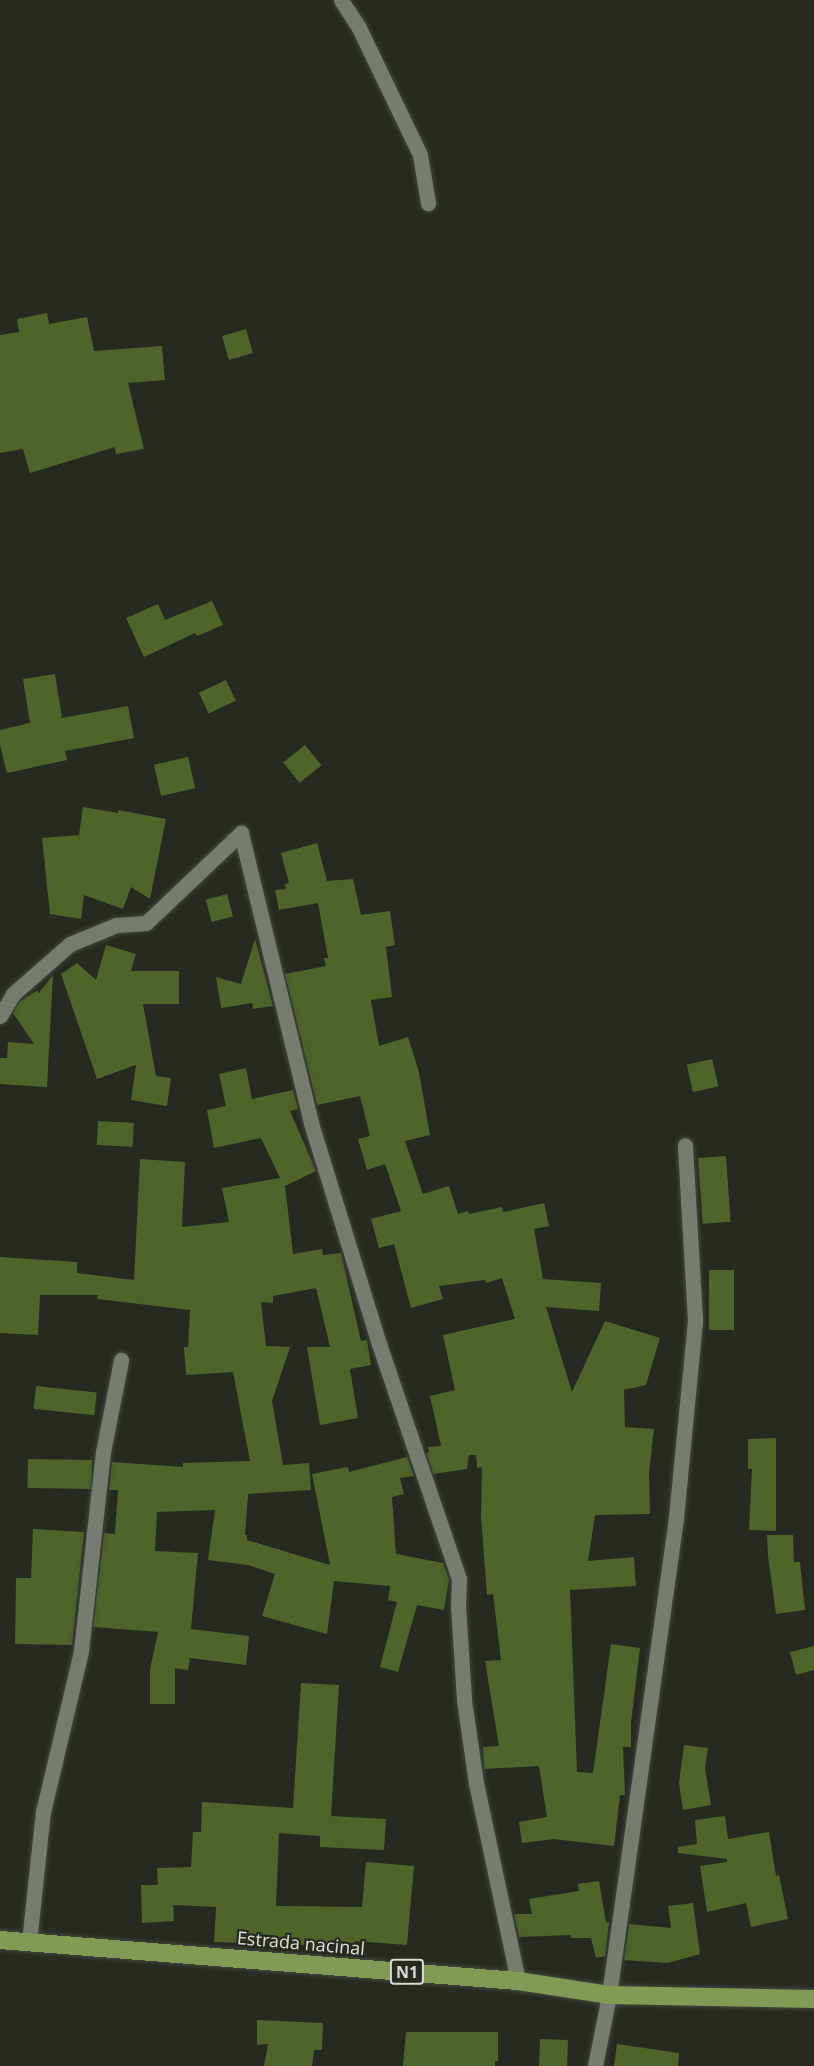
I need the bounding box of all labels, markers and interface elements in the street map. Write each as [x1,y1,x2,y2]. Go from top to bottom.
street label: Estrada nacinal [236,1927,366,1959]
road number: N1 [389,1959,425,1985]

